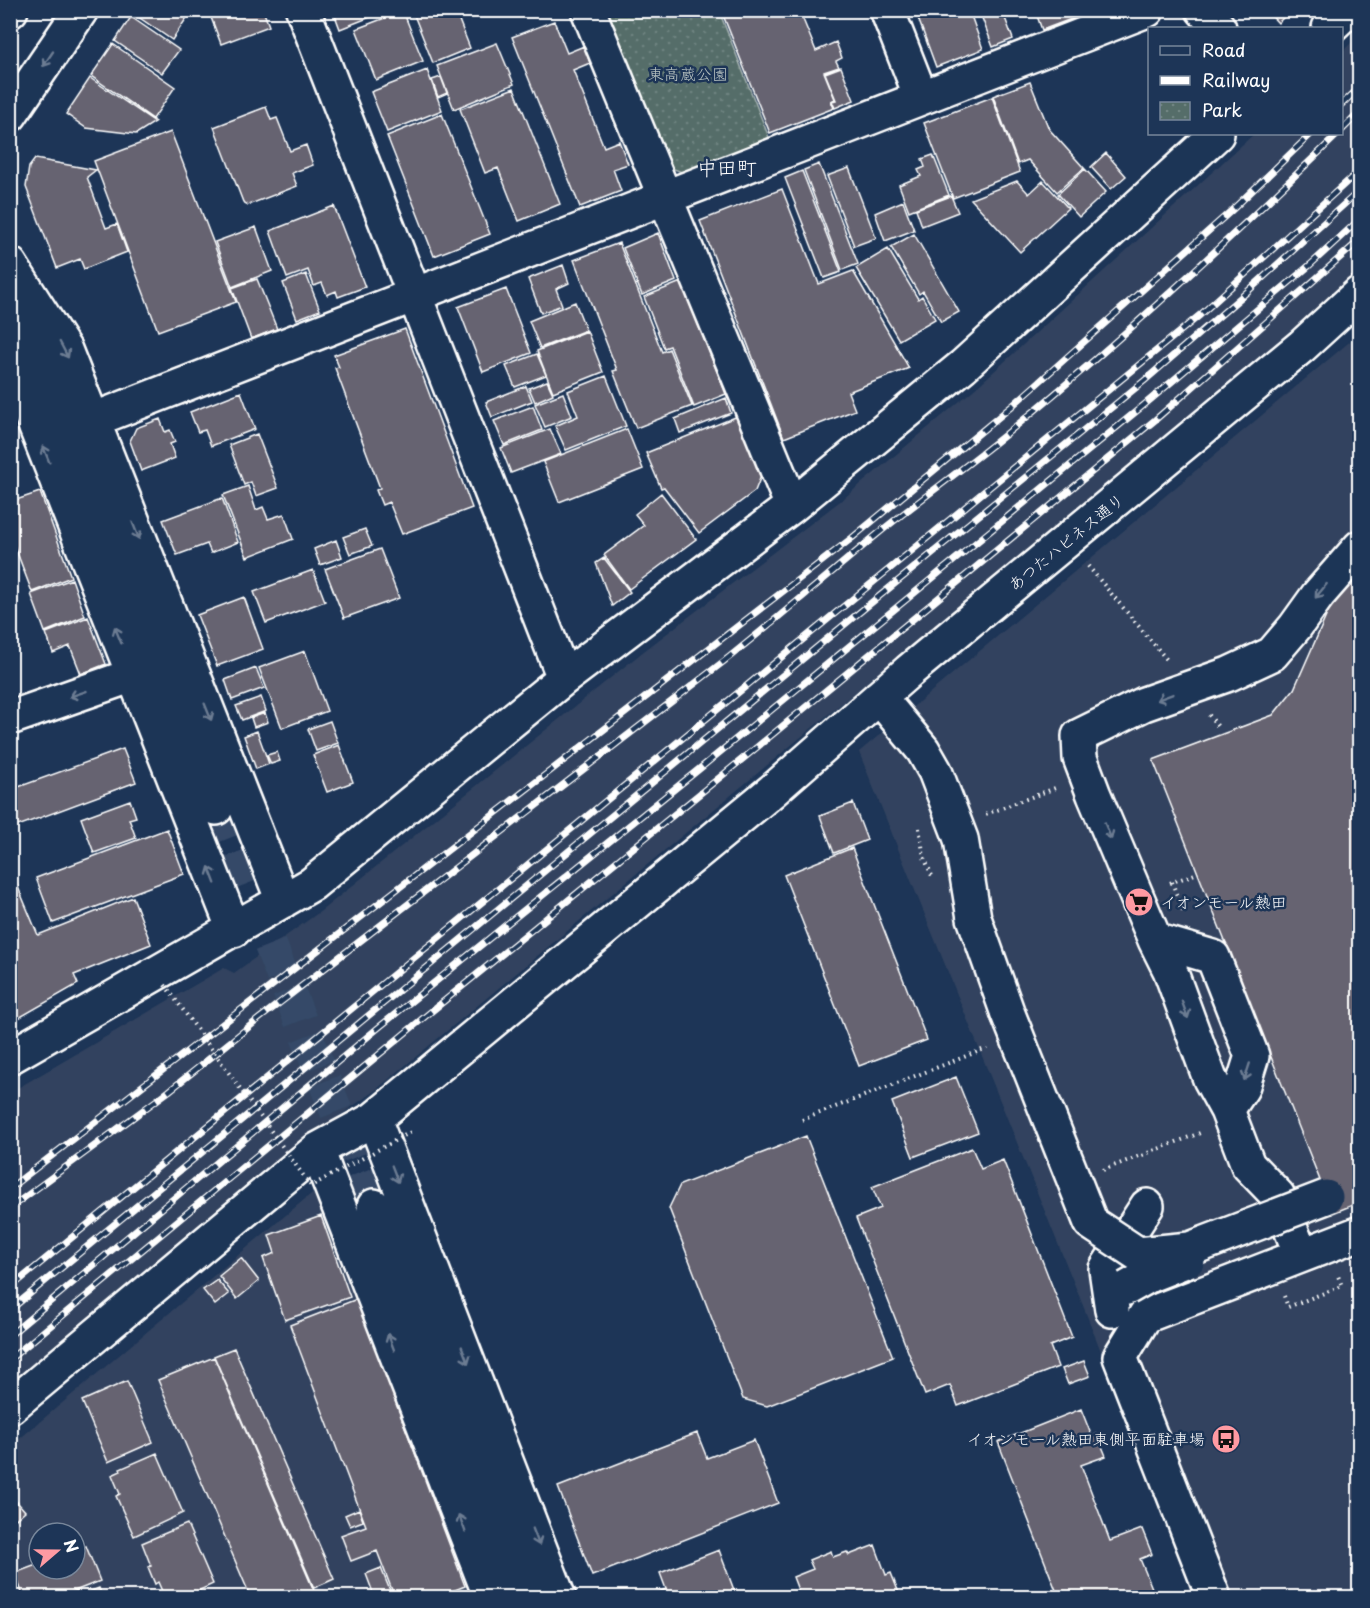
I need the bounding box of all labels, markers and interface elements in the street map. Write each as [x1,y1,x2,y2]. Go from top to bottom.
legend [1148,27,1343,135]
text: Road [1202,36,1246,63]
one-way arrow [42,50,54,67]
park label: 東高蔵公園 [648,61,728,85]
text: Railway [1202,66,1270,93]
text: Park [1202,96,1242,123]
district label: 中田町 [697,152,757,182]
one-way arrow [58,340,70,358]
one-way arrow [40,445,51,463]
street label: あつたハピネス通り [1002,487,1129,596]
one-way arrow [131,521,142,539]
one-way arrow [1314,583,1328,598]
one-way arrow [112,626,123,645]
one-way arrow [69,690,88,701]
one-way arrow [1156,692,1175,703]
one-way arrow [203,702,214,721]
one-way arrow [1103,821,1114,840]
one-way arrow [206,866,217,885]
supermarket icon: イオンモール熱田 [1123,886,1155,918]
place label: イオンモール熱田 [1160,889,1286,913]
one-way arrow [1180,1000,1191,1019]
one-way arrow [1240,1062,1251,1081]
one-way arrow [390,1164,401,1182]
one-way arrow [385,1333,396,1352]
one-way arrow [460,1346,471,1364]
bus stop icon: イオンモール熱田東側平面駐車場 [1210,1423,1242,1455]
place label: イオンモール熱田東側平面駐車場 [967,1426,1205,1450]
one-way arrow [456,1515,467,1533]
north arrow [27,1521,87,1581]
one-way arrow [531,1527,542,1546]
text: N [59,1535,85,1556]

